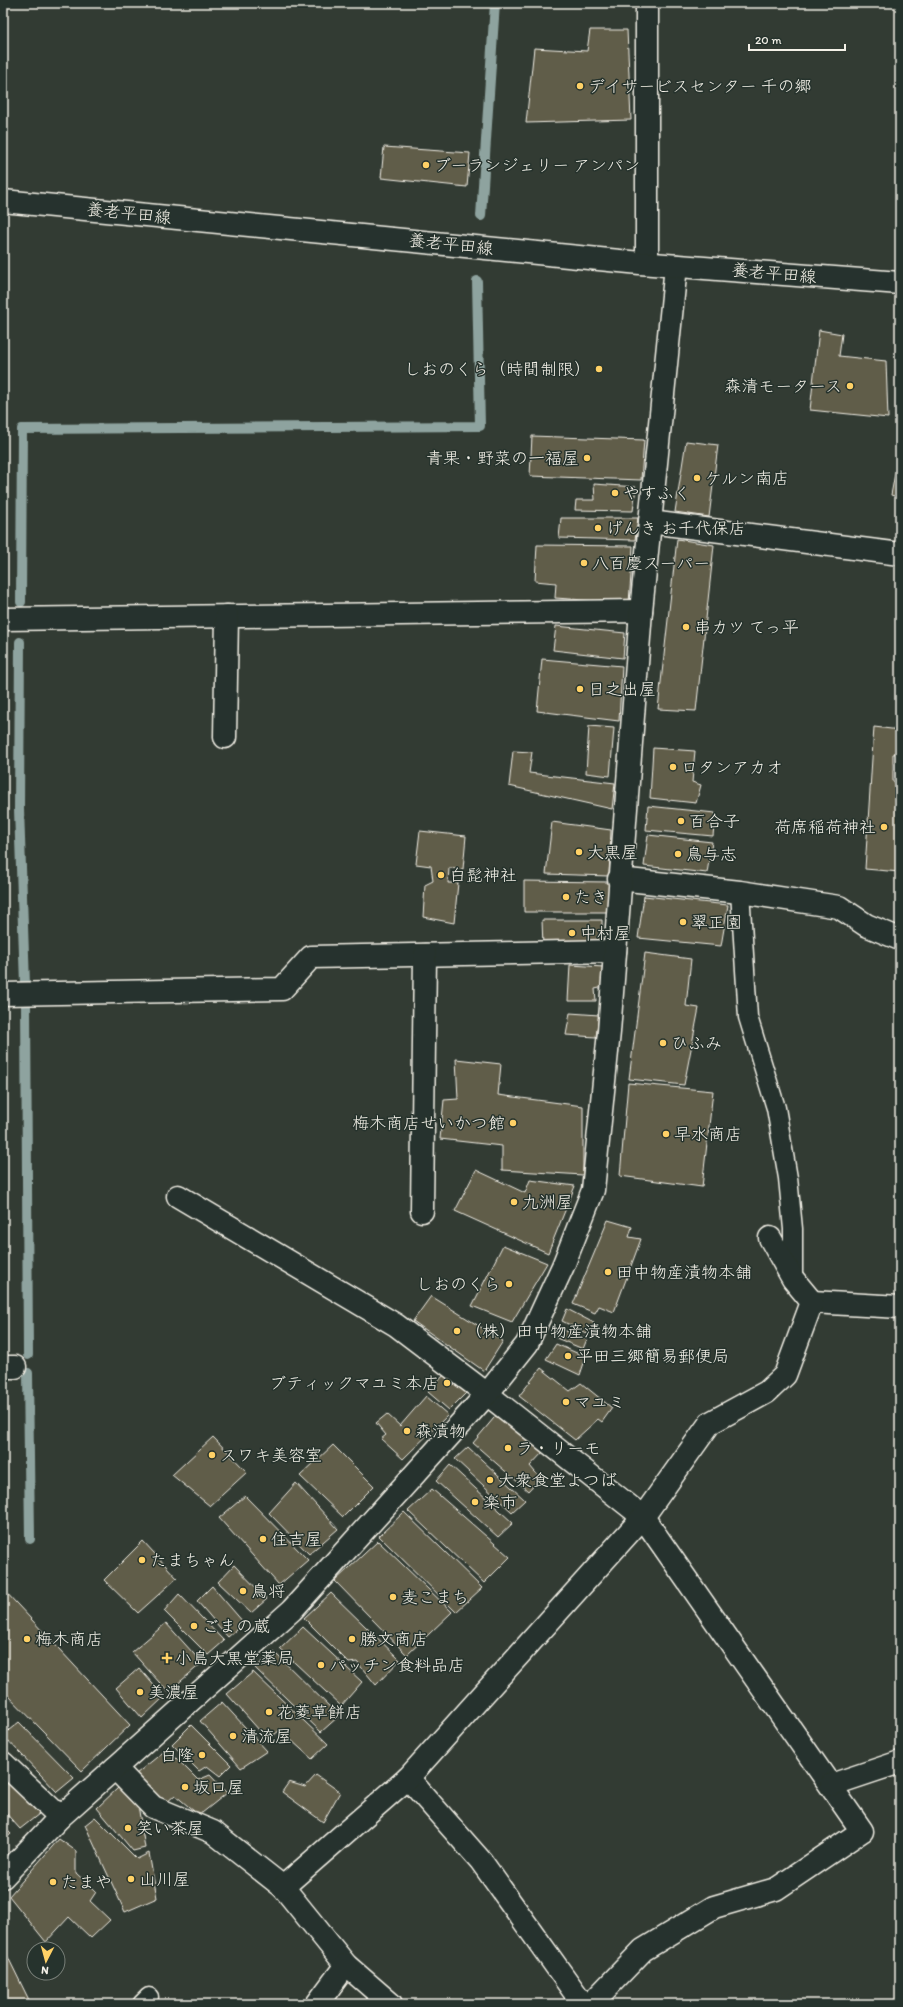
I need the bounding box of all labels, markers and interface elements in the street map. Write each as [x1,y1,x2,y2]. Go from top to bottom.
scale bar [749,26,845,52]
text: 20 m [755,33,782,47]
place label: デイサービスセンター 千の郷 [588,76,811,96]
marker: デイサービスセンター 千の郷 [575,81,585,91]
place label: ブーランジェリー アンパン [434,155,640,175]
marker: ブーランジェリー アンパン [421,160,431,170]
street label: 養老平田線 [86,199,172,227]
street label: 養老平田線 [408,230,494,258]
street label: 養老平田線 [731,259,817,287]
place label: しおのくら（時間制限） [404,359,591,379]
marker: しおのくら（時間制限） [594,364,604,374]
place label: 森清モータース [724,376,842,396]
marker: 森清モータース [845,381,855,391]
place label: 青果・野菜の一福屋 [426,448,579,468]
marker: 青果・野菜の一福屋 [582,453,592,463]
place label: ケルン南店 [705,468,789,488]
marker: ケルン南店 [692,473,702,483]
place label: やすふく [623,483,691,503]
marker: やすふく [610,488,620,498]
place label: げんき お千代保店 [606,518,746,538]
marker: げんき お千代保店 [593,523,603,533]
place label: 八百慶スーパー [592,553,710,573]
marker: 八百慶スーパー [579,558,589,568]
place label: 串カツ てっ平 [694,617,799,637]
marker: 串カツ てっ平 [681,622,691,632]
place label: 日之出屋 [588,679,656,699]
marker: 日之出屋 [575,684,585,694]
place label: ロタンアカオ [681,757,783,777]
marker: ロタンアカオ [668,762,678,772]
place label: 百合子 [689,811,740,831]
marker: 百合子 [676,816,686,826]
place label: 荷席稲荷神社 [774,817,876,837]
marker: 荷席稲荷神社 [879,822,889,832]
place label: 大黒屋 [587,842,638,862]
place label: 鳥与志 [686,844,737,864]
marker: 大黒屋 [574,847,584,857]
marker: 鳥与志 [673,849,683,859]
place label: 白髭神社 [449,865,517,885]
marker: 白髭神社 [436,870,446,880]
place label: たき [574,887,608,907]
marker: たき [561,892,571,902]
place label: 翠正園 [691,912,742,932]
marker: 翠正園 [678,917,688,927]
place label: 中村屋 [580,923,631,943]
marker: 中村屋 [567,928,577,938]
place label: ひふみ [671,1033,722,1053]
marker: ひふみ [658,1038,668,1048]
place label: 梅木商店せいかつ館 [352,1113,505,1133]
marker: 梅木商店せいかつ館 [508,1118,518,1128]
place label: 早水商店 [674,1124,742,1144]
marker: 早水商店 [661,1129,671,1139]
place label: 九洲屋 [522,1192,573,1212]
marker: 九洲屋 [509,1197,519,1207]
place label: 田中物産漬物本舗 [616,1262,752,1282]
marker: 田中物産漬物本舗 [603,1267,613,1277]
place label: しおのくら [416,1274,501,1294]
marker: しおのくら [504,1279,514,1289]
place label: （株）田中物産漬物本舗 [465,1321,652,1341]
marker: （株）田中物産漬物本舗 [452,1326,462,1336]
place label: 平田三郷簡易郵便局 [576,1346,729,1366]
marker: 平田三郷簡易郵便局 [563,1351,573,1361]
place label: ブティックマユミ本店 [269,1373,439,1393]
marker: ブティックマユミ本店 [442,1378,452,1388]
place label: マユミ [574,1392,625,1412]
marker: マユミ [561,1397,571,1407]
place label: 森漬物 [415,1421,466,1441]
marker: 森漬物 [402,1426,412,1436]
place label: ラ・リーモ [516,1438,601,1458]
marker: ラ・リーモ [503,1443,513,1453]
place label: スワキ美容室 [220,1445,322,1465]
marker: スワキ美容室 [207,1450,217,1460]
place label: 大衆食堂よつば [498,1470,617,1490]
marker: 大衆食堂よつば [485,1475,495,1485]
place label: 楽市 [483,1492,517,1512]
marker: 楽市 [470,1497,480,1507]
place label: 住吉屋 [271,1529,322,1549]
marker: 住吉屋 [258,1534,268,1544]
place label: たまちゃん [150,1550,235,1570]
marker: たまちゃん [137,1555,147,1565]
place label: 鳥将 [251,1581,285,1601]
marker: 鳥将 [238,1586,248,1596]
place label: 麦こまち [401,1587,469,1607]
marker: 麦こまち [388,1592,398,1602]
place label: ごまの蔵 [202,1616,270,1636]
marker: ごまの蔵 [189,1621,199,1631]
place label: 梅木商店 [35,1629,103,1649]
place label: 勝文商店 [360,1629,428,1649]
marker: 梅木商店 [22,1634,32,1644]
marker: 勝文商店 [347,1634,357,1644]
place label: 小島大黒堂薬局 [175,1648,294,1668]
marker: 小島大黒堂薬局 [162,1653,172,1663]
place label: パッチン食料品店 [329,1655,465,1675]
marker: パッチン食料品店 [316,1660,326,1670]
place label: 美濃屋 [148,1682,199,1702]
marker: 美濃屋 [135,1687,145,1697]
place label: 花菱草餅店 [277,1702,362,1722]
marker: 花菱草餅店 [264,1707,274,1717]
place label: 清流屋 [241,1726,292,1746]
marker: 清流屋 [228,1731,238,1741]
place label: 白隆 [160,1745,194,1765]
marker: 白隆 [197,1750,207,1760]
place label: 坂口屋 [193,1777,244,1797]
marker: 坂口屋 [180,1782,190,1792]
place label: 笑い茶屋 [136,1818,204,1838]
marker: 笑い茶屋 [123,1823,133,1833]
place label: 山川屋 [139,1869,190,1889]
place label: たまや [61,1872,112,1892]
marker: 山川屋 [126,1874,136,1884]
marker: たまや [48,1877,58,1887]
north arrow [26,1941,66,1981]
text: N [41,1964,49,1977]

